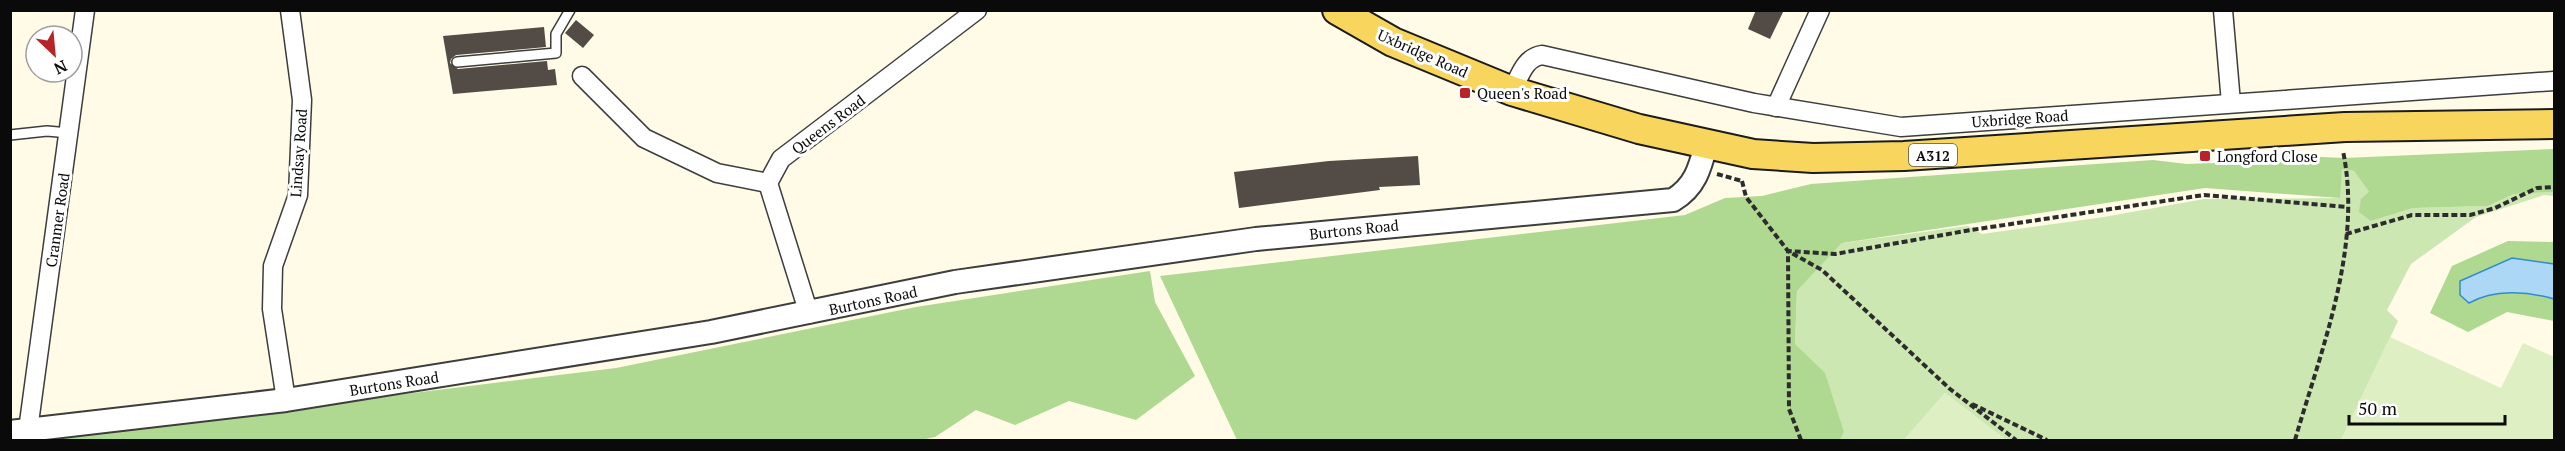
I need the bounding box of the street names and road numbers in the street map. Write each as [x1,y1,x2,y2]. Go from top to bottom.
street label: Uxbridge Road [1375,24,1471,82]
street label: Queens Road [787,90,869,158]
street label: Uxbridge Road [1971,105,2069,131]
street label: Lindsay Road [285,108,311,198]
road number: A312 [1909,144,1957,166]
street label: Cranmer Road [40,171,74,269]
street label: Burtons Road [1308,214,1400,244]
street label: Burtons Road [827,281,919,319]
street label: Burtons Road [348,366,440,400]

